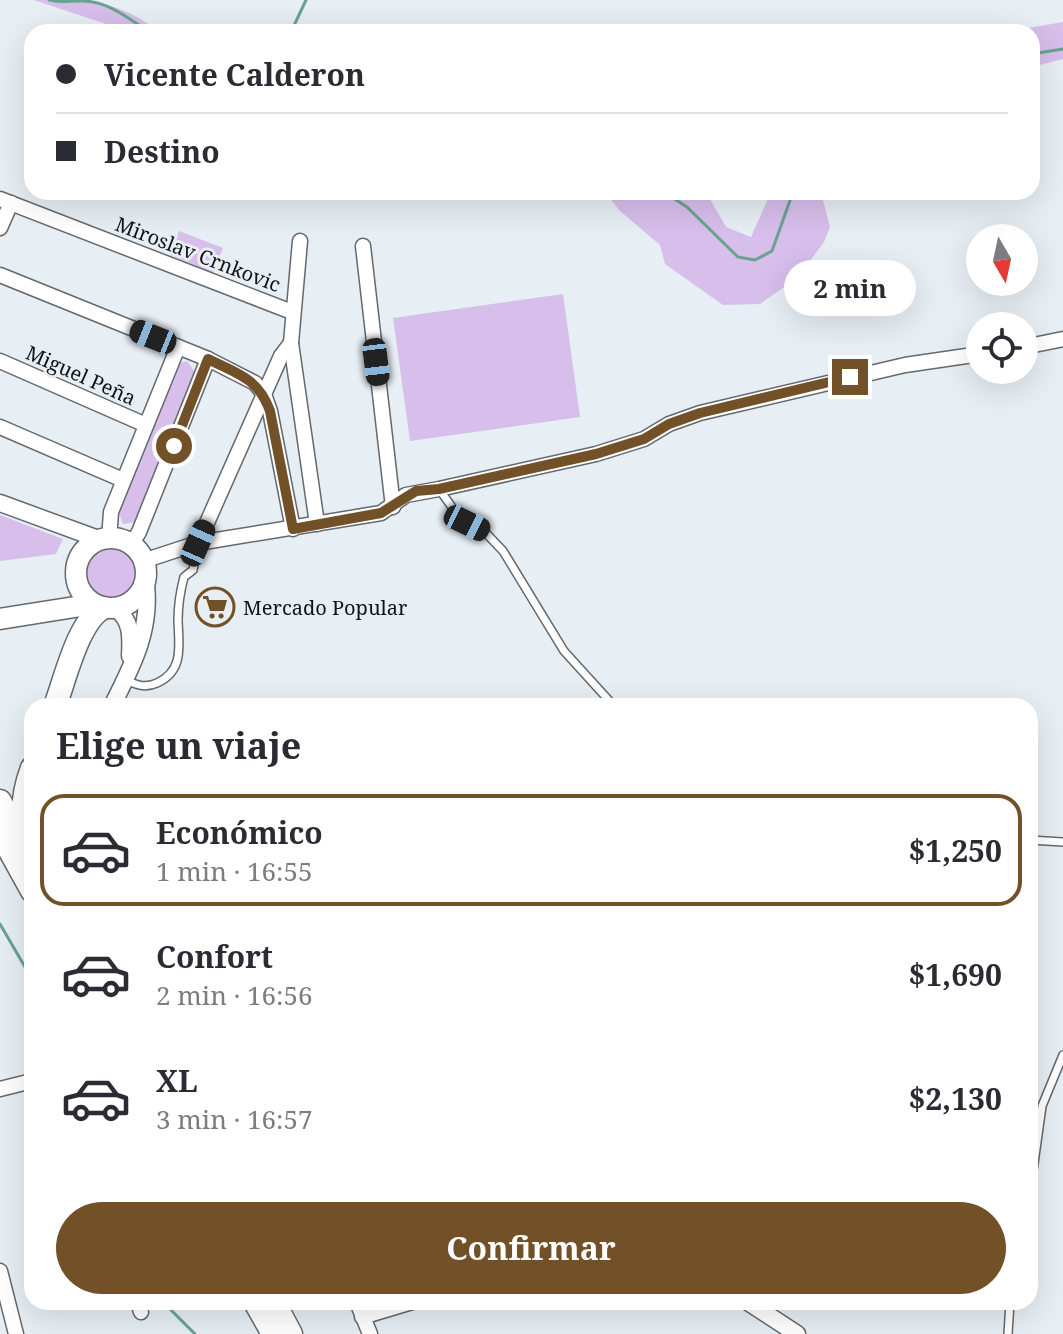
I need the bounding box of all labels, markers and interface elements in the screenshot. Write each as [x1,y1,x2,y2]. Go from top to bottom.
text: Vicente Calderon [104,54,365,95]
text: Destino [104,131,220,172]
street label: Miroslav Crnkovic [112,210,285,298]
north arrow [966,224,1038,296]
map controls [966,224,1038,384]
callout: 2 min [784,261,916,317]
text: 2 min [813,270,887,306]
button: locate [966,312,1038,384]
car [126,317,180,357]
car [361,337,391,387]
street label: Miguel Peña [22,339,140,411]
route end [832,359,868,395]
route start [156,428,192,464]
car [440,502,494,544]
car [177,516,219,570]
supermarket icon: Mercado Popular [194,586,236,628]
place label: Mercado Popular [243,594,408,621]
text: Elige un viaje [56,721,301,770]
text: Económico [156,812,323,853]
icon: car [60,814,132,886]
text: $1,250 [908,830,1002,871]
text: 1 min · 16:55 [156,853,313,889]
text: Confort [156,936,273,977]
icon: car [60,938,132,1010]
text: $1,690 [908,954,1002,995]
text: 2 min · 16:56 [156,977,313,1013]
text: XL [156,1060,198,1101]
icon: car [60,1062,132,1134]
text: $2,130 [908,1078,1002,1119]
text: 3 min · 16:57 [156,1101,313,1137]
button: Confirmar [56,1202,1006,1294]

